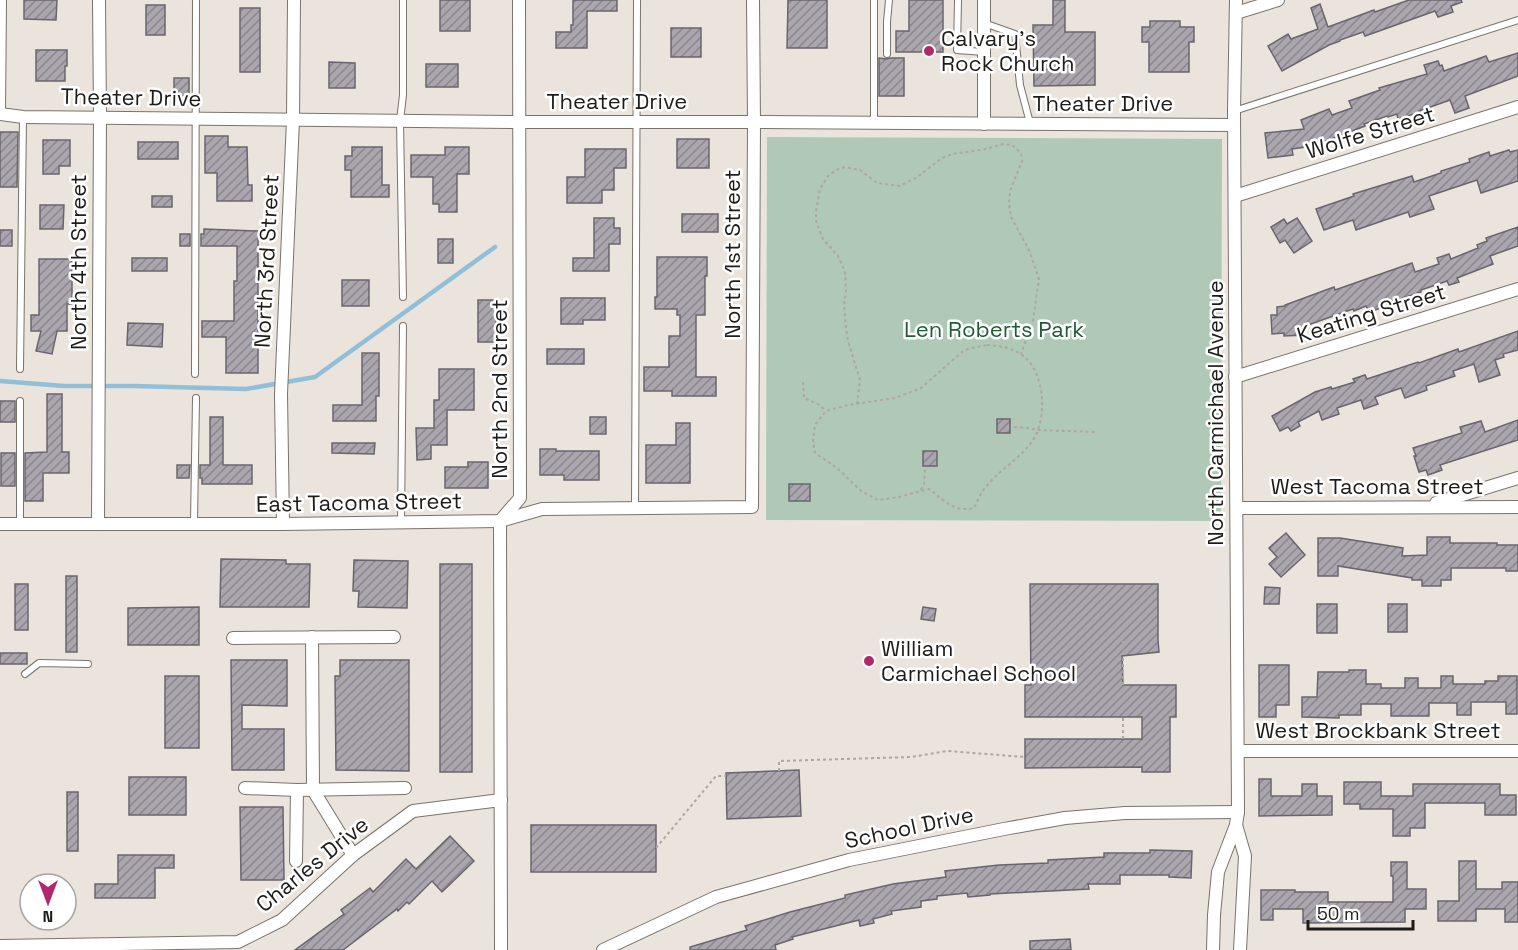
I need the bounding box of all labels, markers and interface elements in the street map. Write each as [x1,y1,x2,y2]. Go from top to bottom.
place label: Calvary's Rock Church [941,24,1075,77]
marker: Calvary's Rock Church [922,44,936,58]
street label: Theater Drive [60,82,202,112]
street label: Theater Drive [547,87,687,115]
street label: Theater Drive [1033,89,1173,117]
street label: Wolfe Street [1302,99,1438,165]
street label: North 1st Street [718,169,746,339]
street label: North 3rd Street [247,173,285,349]
street label: North 4th Street [64,174,92,350]
street label: Keating Street [1293,277,1449,349]
street label: North Carmichael Avenue [1201,280,1229,546]
street label: North 2nd Street [485,299,513,479]
park label: Len Roberts Park [904,315,1084,343]
street label: West Tacoma Street [1270,472,1484,500]
street label: East Tacoma Street [256,486,462,518]
place label: William Carmichael School [881,634,1076,687]
marker: William Carmichael School [862,654,876,668]
street label: West Brockbank Street [1255,716,1501,744]
street label: School Drive [842,800,976,854]
street label: Charles Drive [250,810,374,918]
north arrow [18,872,78,932]
scale bar [1308,893,1413,931]
text: 50 m [1317,902,1359,925]
text: N [43,906,53,927]

